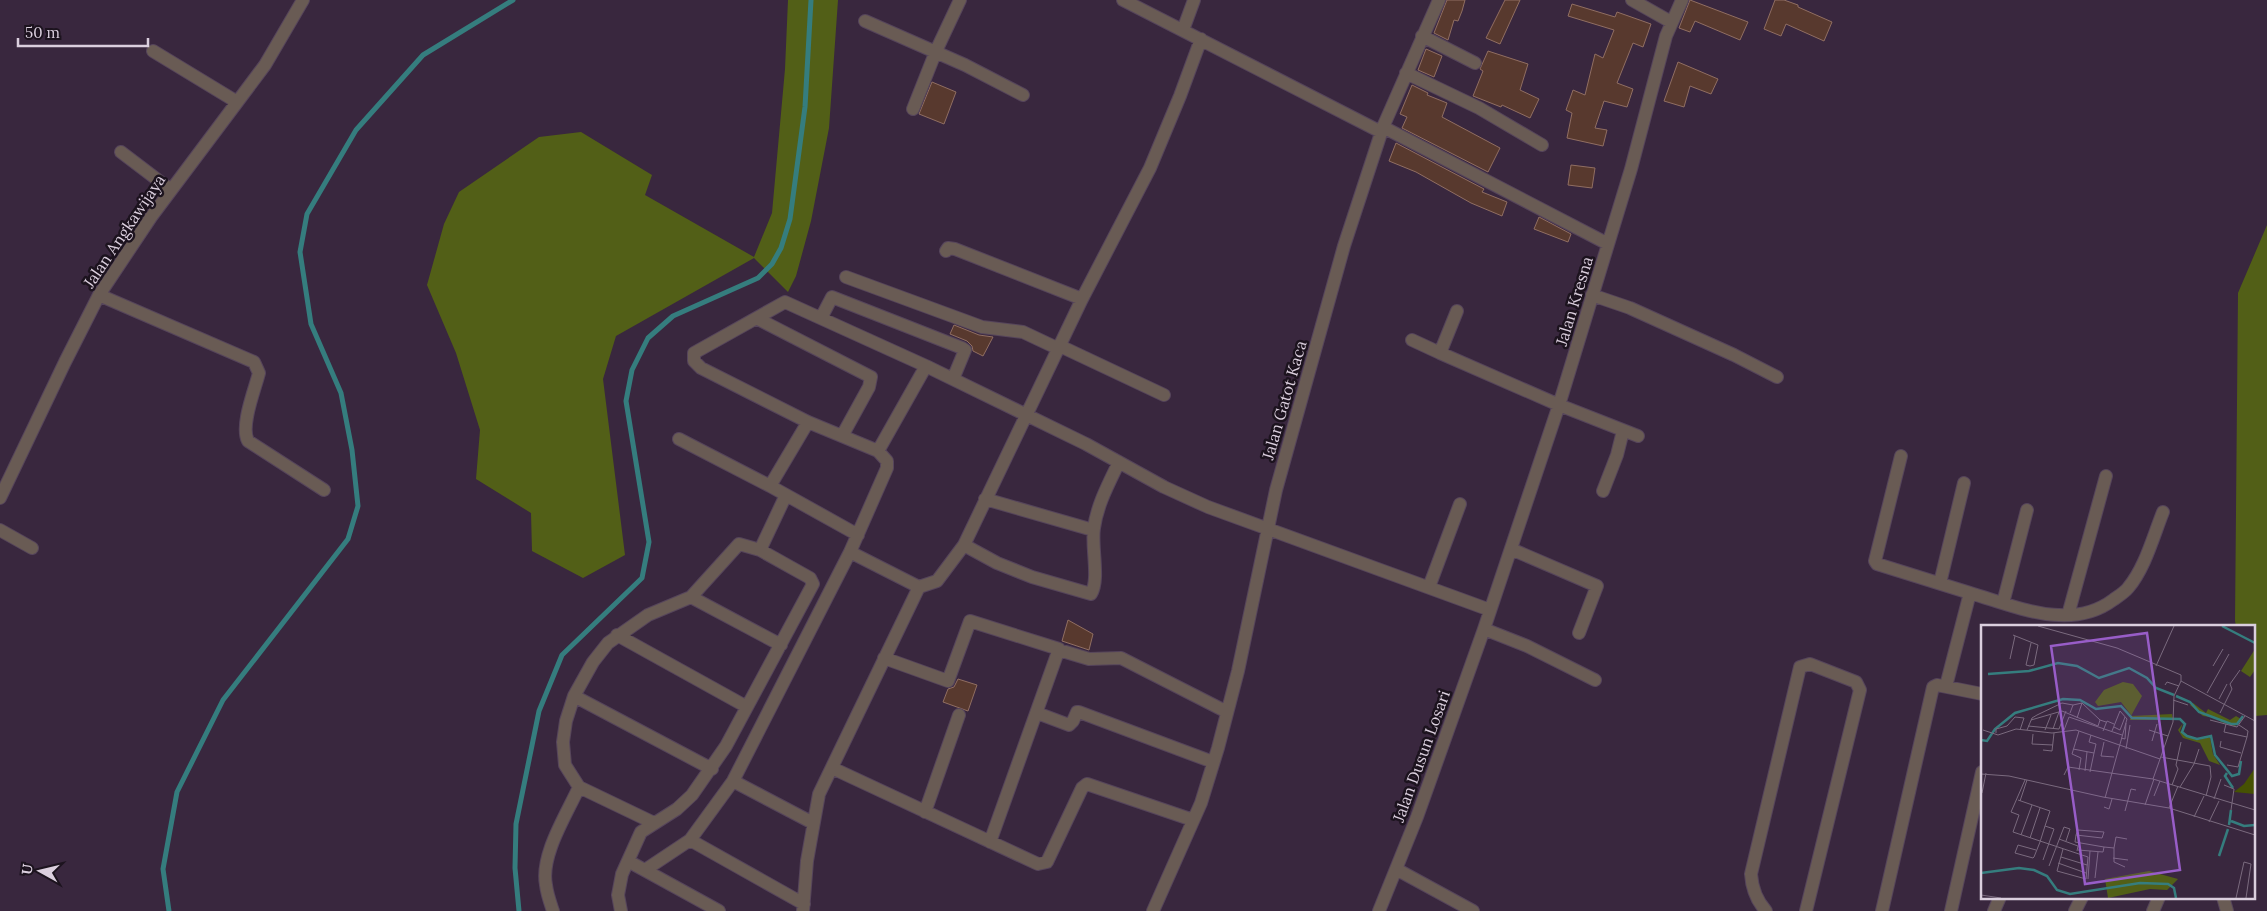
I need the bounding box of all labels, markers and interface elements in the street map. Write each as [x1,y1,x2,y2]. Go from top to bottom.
scale bar [18,15,148,47]
text: 50 m [25,23,60,42]
street label: Jalan Angkawijaya [78,171,169,292]
street label: Jalan Kresna [1551,254,1597,349]
street label: Jalan Gatot Kaca [1257,338,1311,463]
inset map [1981,625,2254,898]
street label: Jalan Dusun Losari [1388,687,1454,825]
north arrow [15,846,65,896]
text: U [17,862,37,876]

